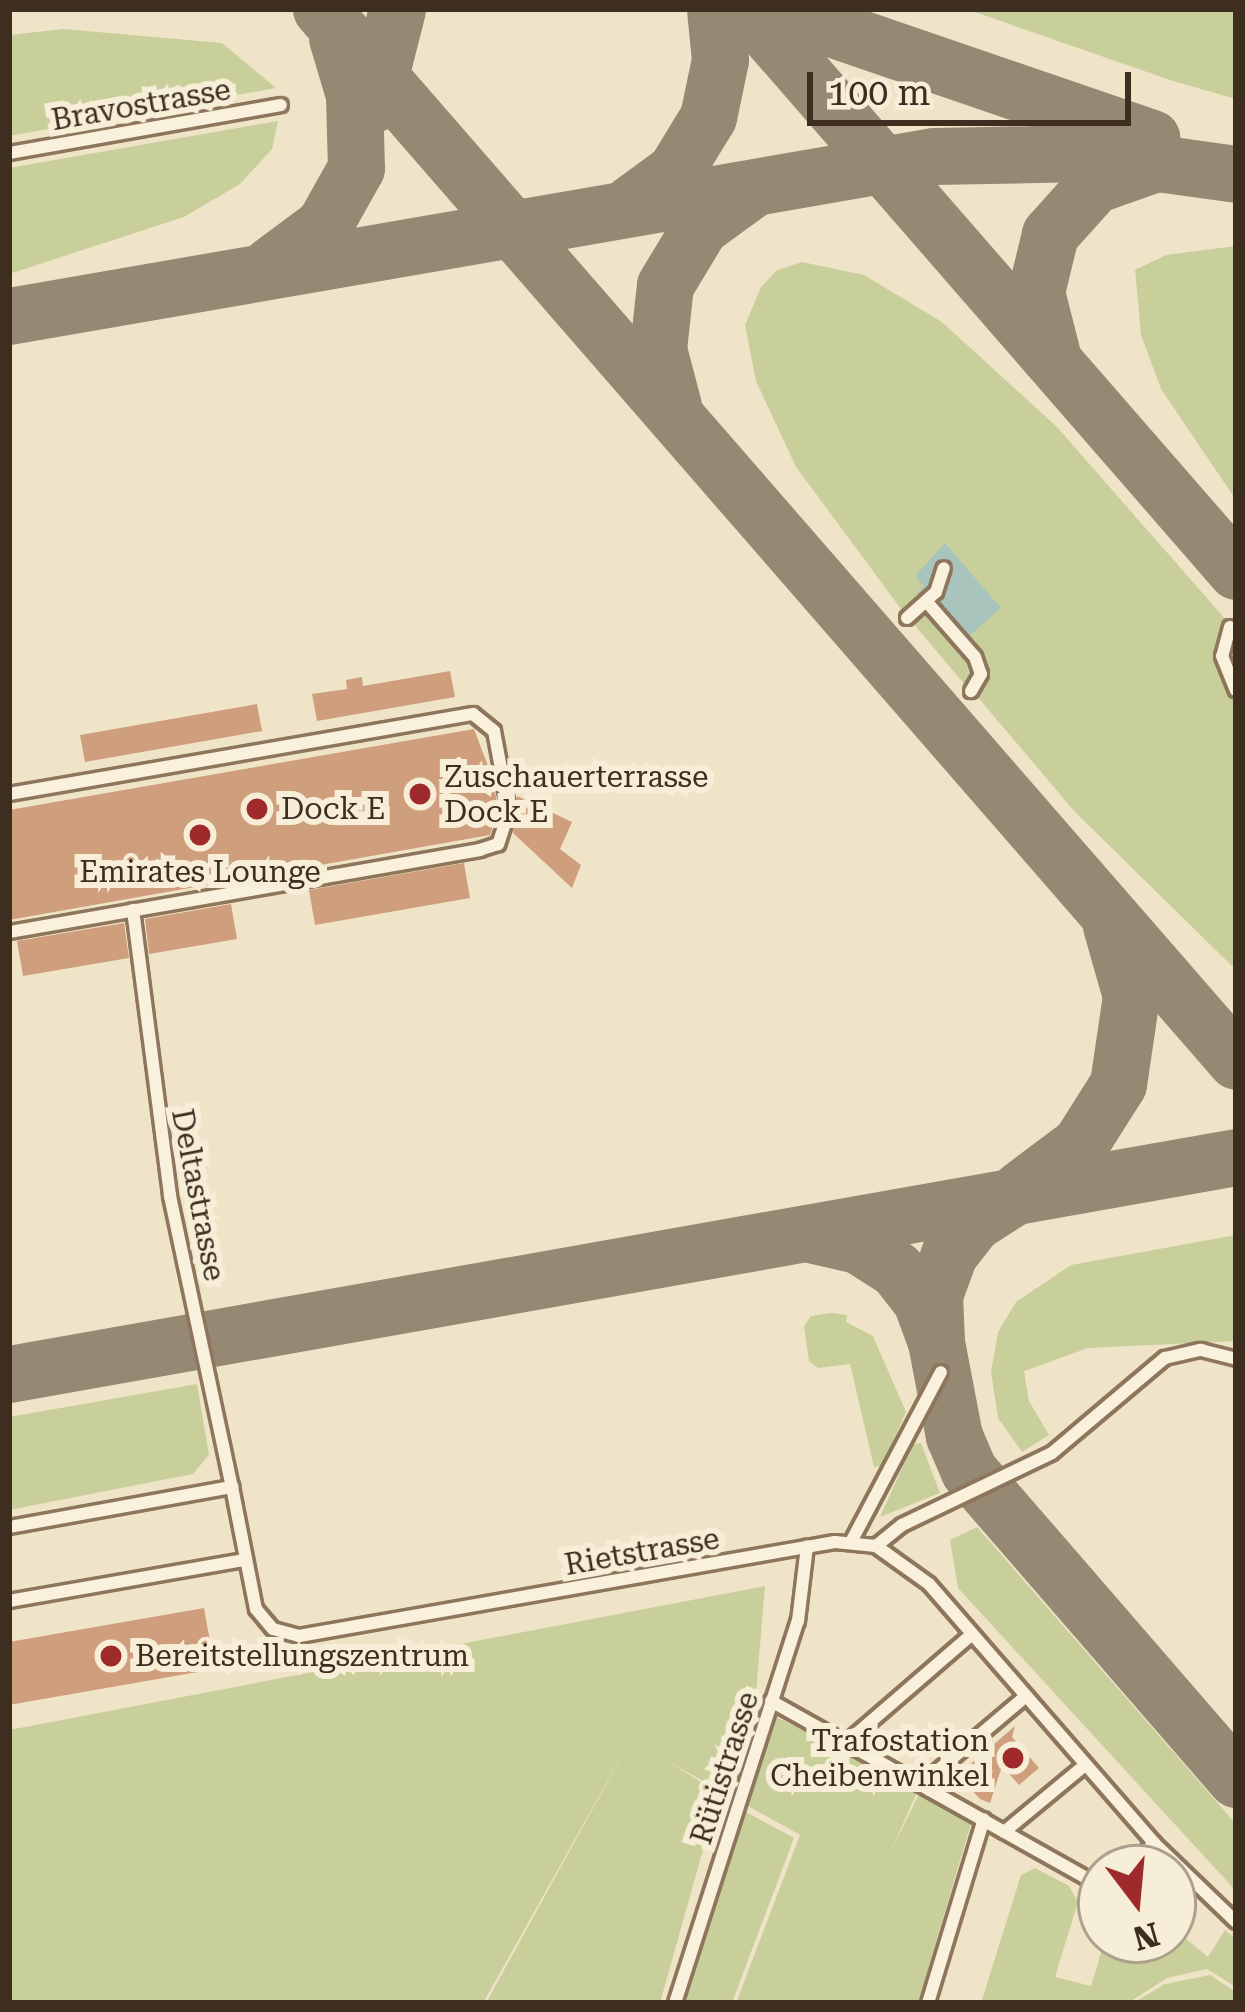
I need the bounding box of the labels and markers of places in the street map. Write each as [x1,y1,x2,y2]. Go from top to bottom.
place label: Zuschauerterrasse Dock E [444,759,708,830]
marker: Zuschauerterrasse Dock E [407,781,433,807]
place label: Dock E [281,791,385,827]
marker: Dock E [244,796,270,822]
marker: Emirates Lounge [187,822,213,848]
place label: Emirates Lounge [79,854,321,890]
place label: Bereitstellungszentrum [135,1638,469,1674]
marker: Bereitstellungszentrum [98,1643,124,1669]
place label: Trafostation Cheibenwinkel [770,1723,989,1794]
marker: Trafostation Cheibenwinkel [1000,1745,1026,1771]

